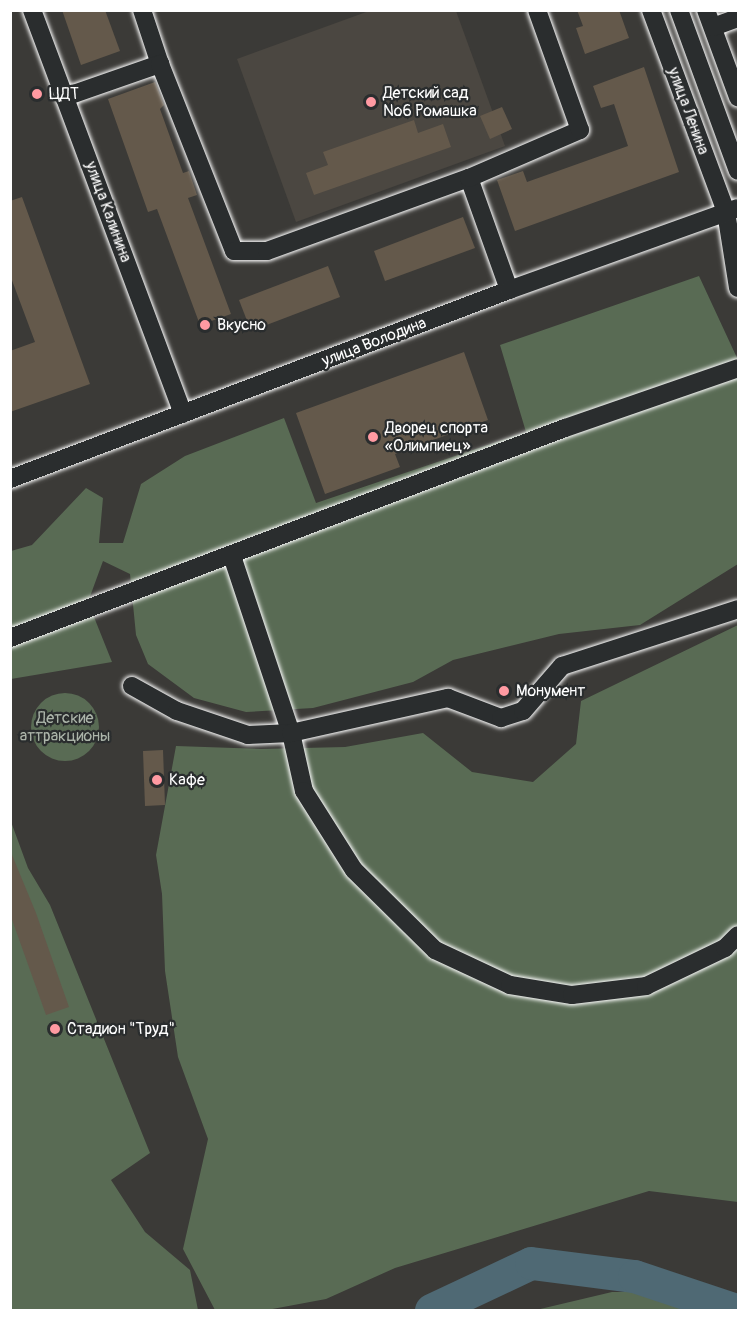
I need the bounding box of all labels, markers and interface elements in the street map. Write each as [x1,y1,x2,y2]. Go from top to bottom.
street label: улица Ленина [663,65,713,157]
place label: Детский сад №6 Ромашка [383,83,477,121]
place label: ЦДТ [49,84,79,104]
marker: ЦДТ [30,87,44,101]
marker: Детский сад №6 Ромашка [364,95,378,109]
street label: улица Калинина [81,159,135,265]
street label: улица Володина [319,313,429,371]
place label: Вкусно [217,315,266,335]
marker: Вкусно [198,318,212,332]
place label: Дворец спорта «Олимпиец» [385,418,488,456]
marker: Дворец спорта «Олимпиец» [366,430,380,444]
place label: Монумент [516,681,585,701]
marker: Монумент [497,684,511,698]
park label: Детские аттракционы [20,708,110,746]
place label: Кафе [169,770,205,790]
marker: Кафе [150,773,164,787]
place label: Стадион "Труд" [67,1019,175,1039]
marker: Стадион "Труд" [48,1022,62,1036]

